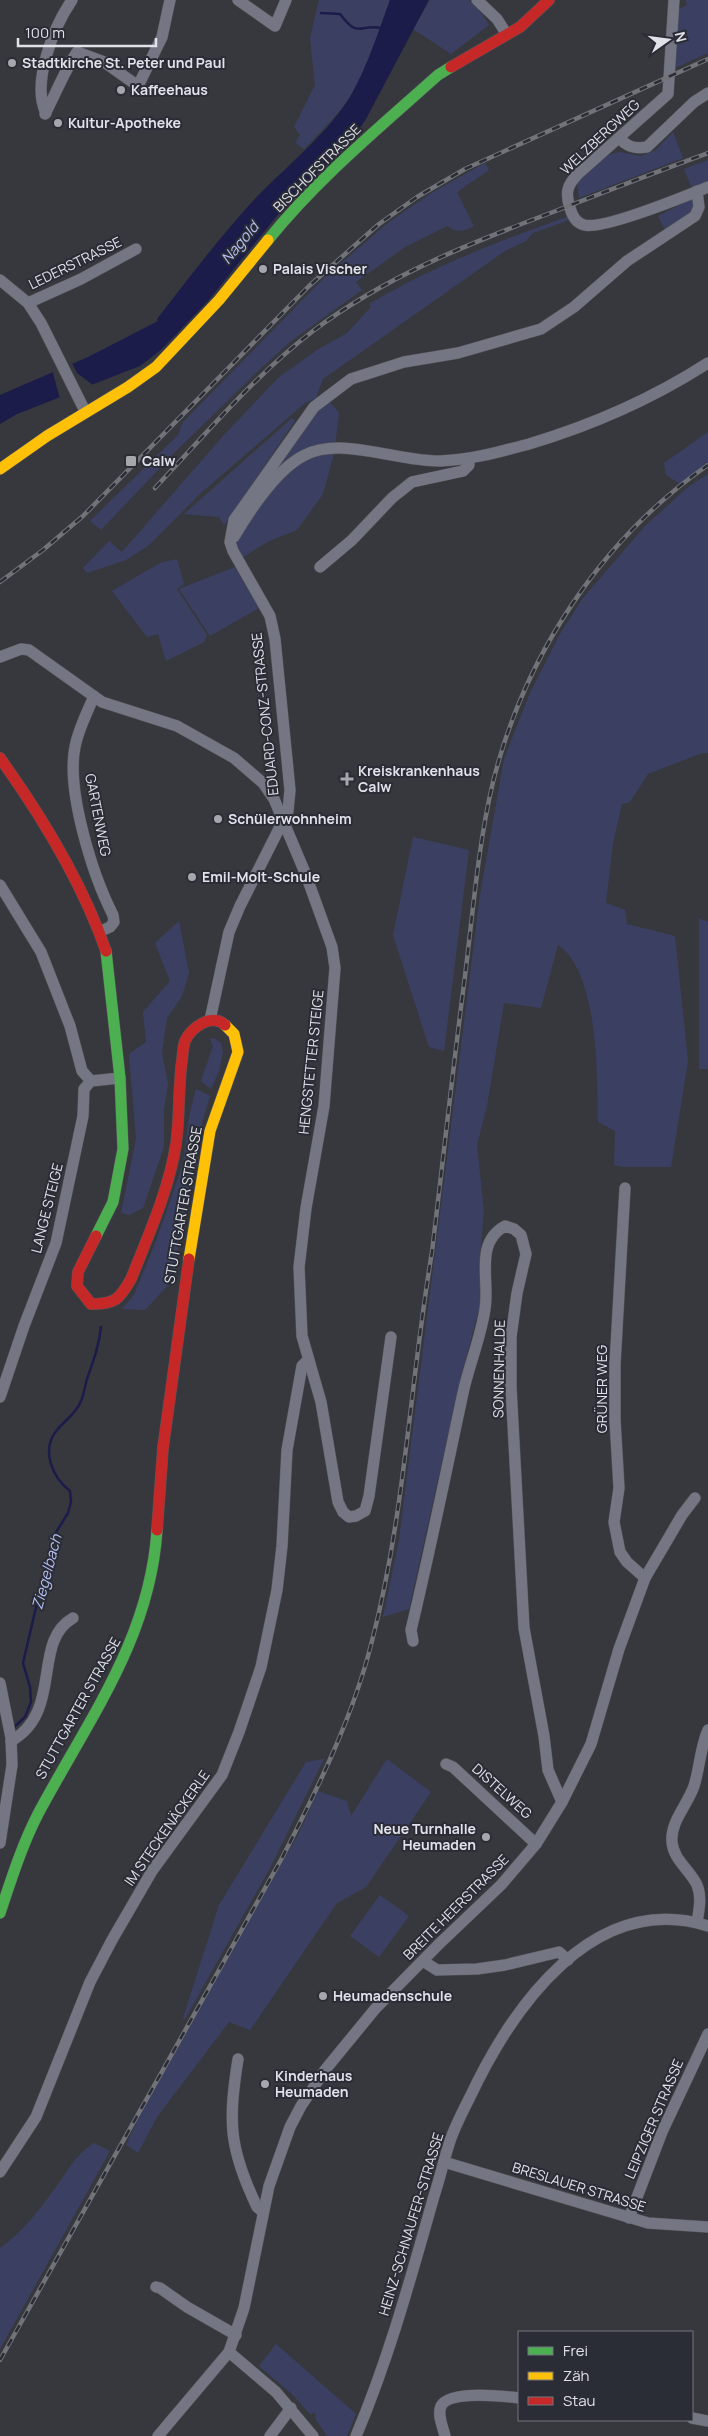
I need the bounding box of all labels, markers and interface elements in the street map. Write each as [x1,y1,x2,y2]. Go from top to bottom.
scale bar [18,15,155,47]
north arrow [643,15,693,65]
text: 100 m [25,22,65,43]
text: N [671,30,692,44]
place label: Stadtkirche St. Peter und Paul [22,53,225,72]
marker: Stadtkirche St. Peter und Paul [6,57,18,69]
place label: Kaffeehaus [131,80,208,99]
marker: Kaffeehaus [115,84,127,96]
street label: WELZBERGWEG [556,95,644,178]
place label: Kultur-Apotheke [68,113,181,132]
marker: Kultur-Apotheke [52,117,64,129]
street label: BISCHOFSTRASSE [269,120,365,216]
water label: Nagold [216,216,265,268]
street label: LEDERSTRASSE [25,232,124,293]
place label: Palais Vischer [273,259,368,278]
marker: Palais Vischer [257,263,269,275]
place label: Calw [142,451,176,470]
marker: Calw [124,454,138,468]
street label: EDUARD-CONZ-STRASSE [246,632,283,797]
place label: Kreiskrankenhaus Calw [358,761,480,796]
street label: GARTENWEG [81,772,116,858]
marker: Kreiskrankenhaus Calw [340,772,354,786]
place label: Schülerwohnheim [228,809,352,828]
marker: Schülerwohnheim [212,813,224,825]
place label: Emil-Molt-Schule [202,867,320,886]
marker: Emil-Molt-Schule [186,871,198,883]
street label: HENGSTETTER STEIGE [293,989,328,1135]
street label: STUTTGARTER STRASSE [159,1125,206,1285]
street label: LANGE STEIGE [26,1161,67,1255]
street label: SONNENHALDE [488,1320,509,1418]
street label: GRÜNER WEG [592,1345,611,1433]
water label: Ziegelbach [26,1531,67,1612]
street label: STUTTGARTER STRASSE [31,1633,125,1782]
street label: DISTELWEG [468,1759,536,1823]
street label: IM STECKENÄCKERLE [119,1766,214,1889]
place label: Neue Turnhalle Heumaden [374,1819,476,1854]
marker: Neue Turnhalle Heumaden [480,1831,492,1843]
street label: BREITE HEERSTRASSE [399,1850,513,1964]
place label: Heumadenschule [333,1986,452,2005]
marker: Heumadenschule [317,1990,329,2002]
street label: LEIPZIGER STRASSE [620,2056,687,2181]
place label: Kinderhaus Heumaden [275,2066,353,2101]
marker: Kinderhaus Heumaden [259,2078,271,2090]
street label: HEINZ-SCHNAUFER-STRASSE [374,2130,447,2318]
street label: BRESLAUER STRASSE [510,2157,648,2216]
legend [518,2331,693,2421]
text: Frei [563,2340,588,2361]
text: Zäh [563,2365,590,2386]
text: Stau [563,2390,596,2411]

